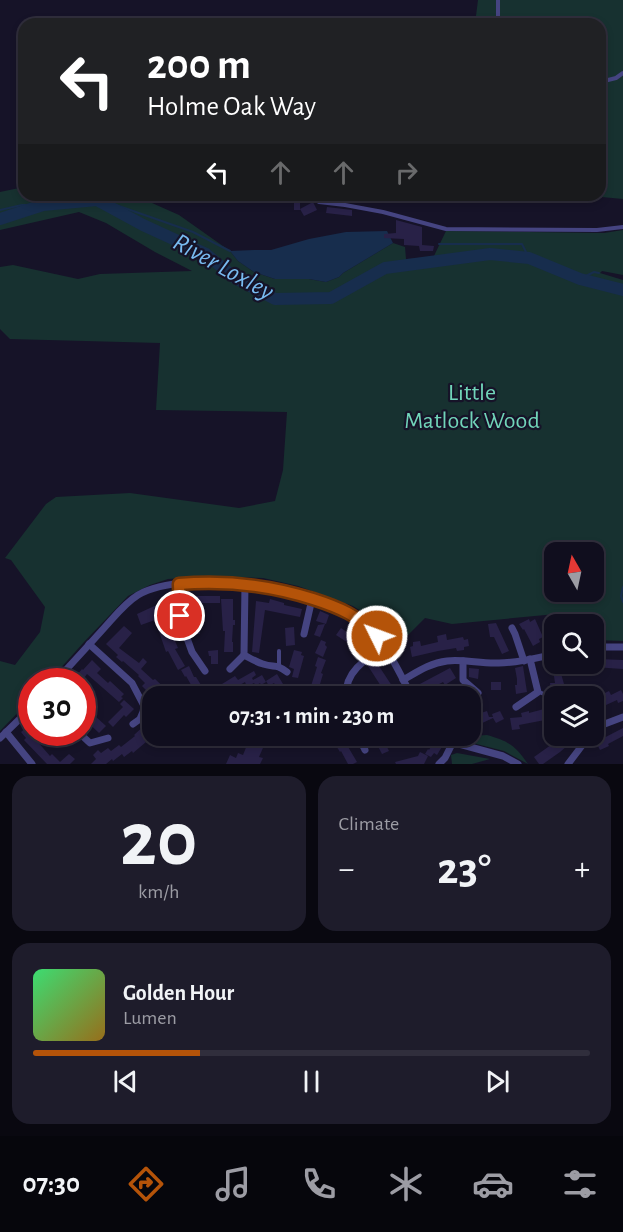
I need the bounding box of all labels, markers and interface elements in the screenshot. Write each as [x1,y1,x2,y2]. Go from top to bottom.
icon: left [48,42,126,120]
text: 200 m [147,44,251,86]
text: Holme Oak Way [147,93,316,120]
icon: left [201,156,234,189]
icon: ahead [264,156,297,189]
icon: ahead [327,156,360,189]
icon: right [390,156,423,189]
water label: River Loxley [169,229,278,305]
park label: Little Matlock Wood [404,381,540,433]
north arrow [544,542,604,602]
map controls [544,542,604,746]
pin [154,590,205,641]
icon: arrive [163,599,196,632]
position arrow [345,604,409,668]
button: search [544,614,604,674]
speed limit sign: 30 [18,668,96,746]
button: layers [544,686,604,746]
text: 07:31 · 1 min · 230 m [229,705,394,727]
text: 20 [120,802,197,880]
text: Climate [339,814,399,834]
text: 23° [437,847,491,892]
text: − [339,853,354,886]
text: + [574,853,590,886]
text: km/h [138,882,179,902]
text: Golden Hour [123,982,234,1004]
text: Lumen [123,1008,177,1028]
icon: previous [109,1065,142,1098]
icon: pause [295,1065,328,1098]
icon: next [481,1065,514,1098]
icon: directions [125,1163,167,1205]
icon: music [212,1163,254,1205]
icon: phone [298,1163,340,1205]
icon: climate [385,1163,427,1205]
icon: car [472,1163,514,1205]
icon: filters [559,1163,601,1205]
text: 07:30 [22,1170,80,1197]

